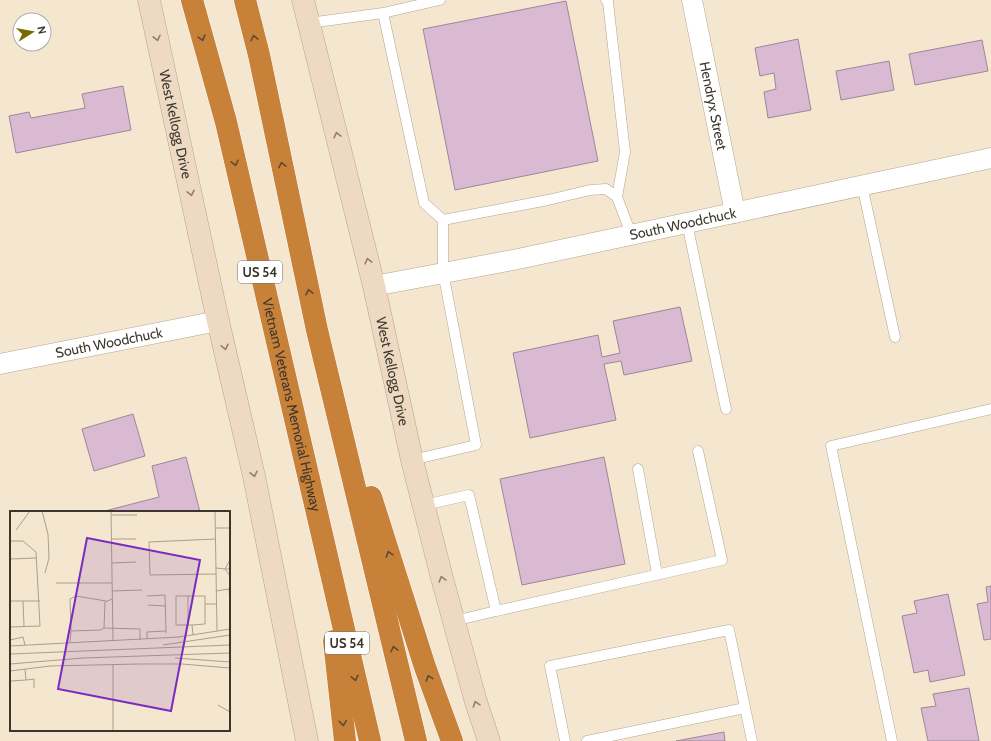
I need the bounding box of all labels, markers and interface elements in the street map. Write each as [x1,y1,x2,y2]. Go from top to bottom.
north arrow [12,12,52,52]
text: N [34,25,49,35]
one-way arrow [197,34,206,41]
one-way arrow [153,35,161,41]
one-way arrow [251,35,259,41]
street label: Hendryx Street [696,60,731,152]
street label: West Kellogg Drive [155,68,196,180]
one-way arrow [334,132,342,138]
one-way arrow [231,160,239,166]
one-way arrow [279,162,287,168]
one-way arrow [186,189,194,196]
street label: South Woodchuck [628,204,738,244]
one-way arrow [364,258,372,265]
road number: US 54 [238,261,282,283]
one-way arrow [306,289,314,295]
street label: Vietnam Veterans Memorial Highway [258,296,325,513]
street label: West Kellogg Drive [372,315,413,427]
street label: South Woodchuck [54,323,165,362]
one-way arrow [220,344,228,350]
one-way arrow [249,470,257,477]
inset map [10,511,230,731]
one-way arrow [385,551,394,558]
one-way arrow [439,576,447,582]
road number: US 54 [325,632,369,654]
one-way arrow [390,645,398,652]
one-way arrow [351,675,359,681]
one-way arrow [425,675,434,682]
one-way arrow [473,701,481,708]
one-way arrow [339,720,348,726]

